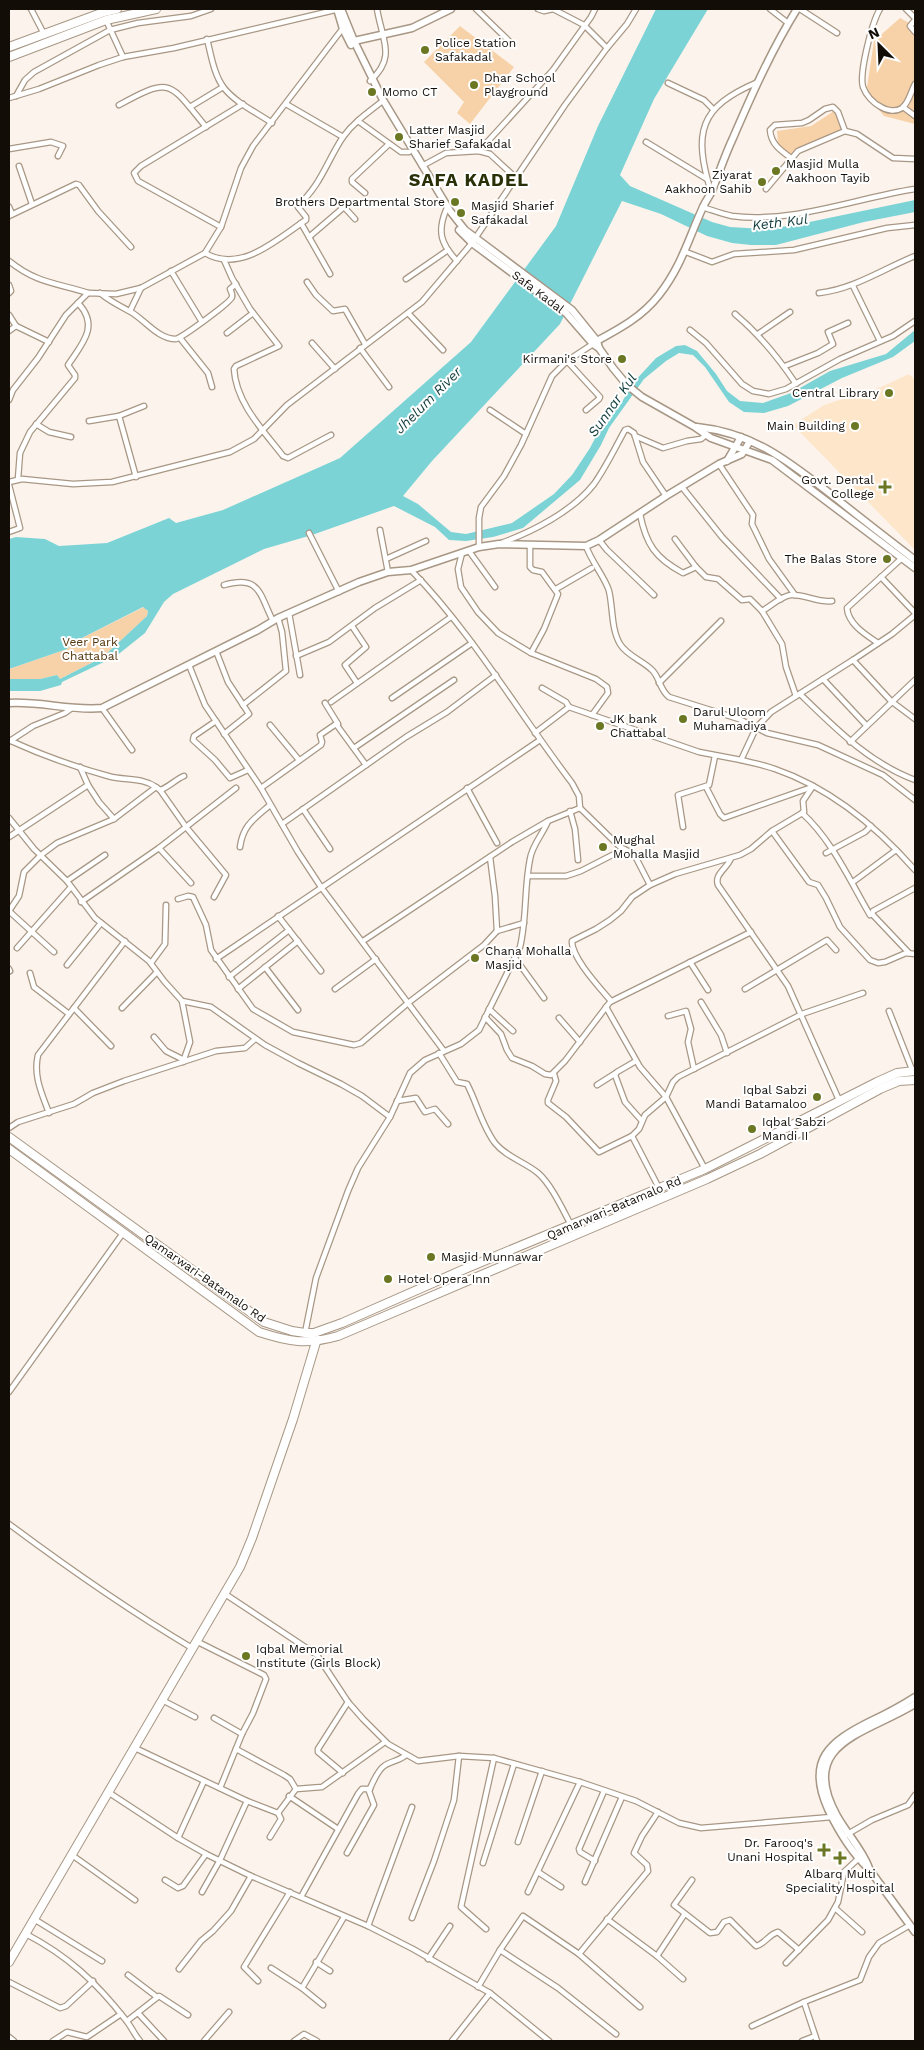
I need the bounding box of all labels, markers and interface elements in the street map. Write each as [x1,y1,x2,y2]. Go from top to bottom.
north arrow [854,20,904,70]
text: N [866,24,882,43]
place label: Police Station Safakadal [435,36,516,64]
marker: Police Station Safakadal [419,44,431,56]
place label: Dhar School Playground [484,71,556,99]
marker: Dhar School Playground [468,79,480,91]
place label: Momo CT [382,85,438,99]
marker: Momo CT [366,86,378,98]
place label: Latter Masjid Sharief Safakadal [409,123,511,151]
marker: Latter Masjid Sharief Safakadal [393,131,405,143]
place label: Masjid Mulla Aakhoon Tayib [786,157,870,185]
marker: Masjid Mulla Aakhoon Tayib [770,165,782,177]
place label: Ziyarat Aakhoon Sahib [665,168,752,196]
district label: SAFA KADEL [409,169,529,190]
marker: Ziyarat Aakhoon Sahib [756,176,768,188]
place label: Brothers Departmental Store [275,195,445,209]
marker: Brothers Departmental Store [449,196,461,208]
place label: Masjid Sharief Safakadal [471,199,554,227]
marker: Masjid Sharief Safakadal [455,207,467,219]
water label: Keth Kul [751,211,809,233]
street label: Safa Kadal [509,268,567,316]
place label: Kirmani's Store [523,352,612,366]
marker: Kirmani's Store [616,353,628,365]
water label: Jhelum River [391,363,465,437]
water label: Sunnar Kul [584,370,640,440]
place label: Central Library [792,386,880,400]
marker: Central Library [883,387,895,399]
place label: Main Building [767,419,846,433]
marker: Main Building [849,420,861,432]
place label: Govt. Dental College [801,473,874,501]
marker: Govt. Dental College [878,480,892,494]
place label: The Balas Store [784,552,877,566]
marker: The Balas Store [881,553,893,565]
park label: Veer Park Chattabal [62,635,118,663]
place label: Darul Uloom Muhamadiya [693,705,767,733]
place label: JK bank Chattabal [610,712,667,740]
marker: Darul Uloom Muhamadiya [677,713,689,725]
marker: JK bank Chattabal [594,720,606,732]
place label: Mughal Mohalla Masjid [613,833,700,861]
marker: Mughal Mohalla Masjid [597,841,609,853]
place label: Chana Mohalla Masjid [485,944,571,972]
marker: Chana Mohalla Masjid [469,952,481,964]
place label: Iqbal Sabzi Mandi Batamaloo [705,1083,807,1111]
marker: Iqbal Sabzi Mandi Batamaloo [811,1091,823,1103]
place label: Iqbal Sabzi Mandi II [762,1115,826,1143]
marker: Iqbal Sabzi Mandi II [746,1123,758,1135]
street label: Qamarwari-Batamalo Rd [545,1173,683,1243]
street label: Qamarwari-Batamalo Rd [142,1231,268,1325]
place label: Masjid Munnawar [441,1250,543,1264]
marker: Masjid Munnawar [425,1251,437,1263]
place label: Hotel Opera Inn [398,1272,490,1286]
marker: Hotel Opera Inn [382,1273,394,1285]
place label: Iqbal Memorial Institute (Girls Block) [256,1642,381,1670]
marker: Iqbal Memorial Institute (Girls Block) [240,1650,252,1662]
place label: Dr. Farooq's Unani Hospital [727,1836,813,1864]
marker: Dr. Farooq's Unani Hospital [817,1843,831,1857]
marker: Albarq Multi Speciality Hospital [833,1851,847,1865]
place label: Albarq Multi Speciality Hospital [785,1867,895,1895]

